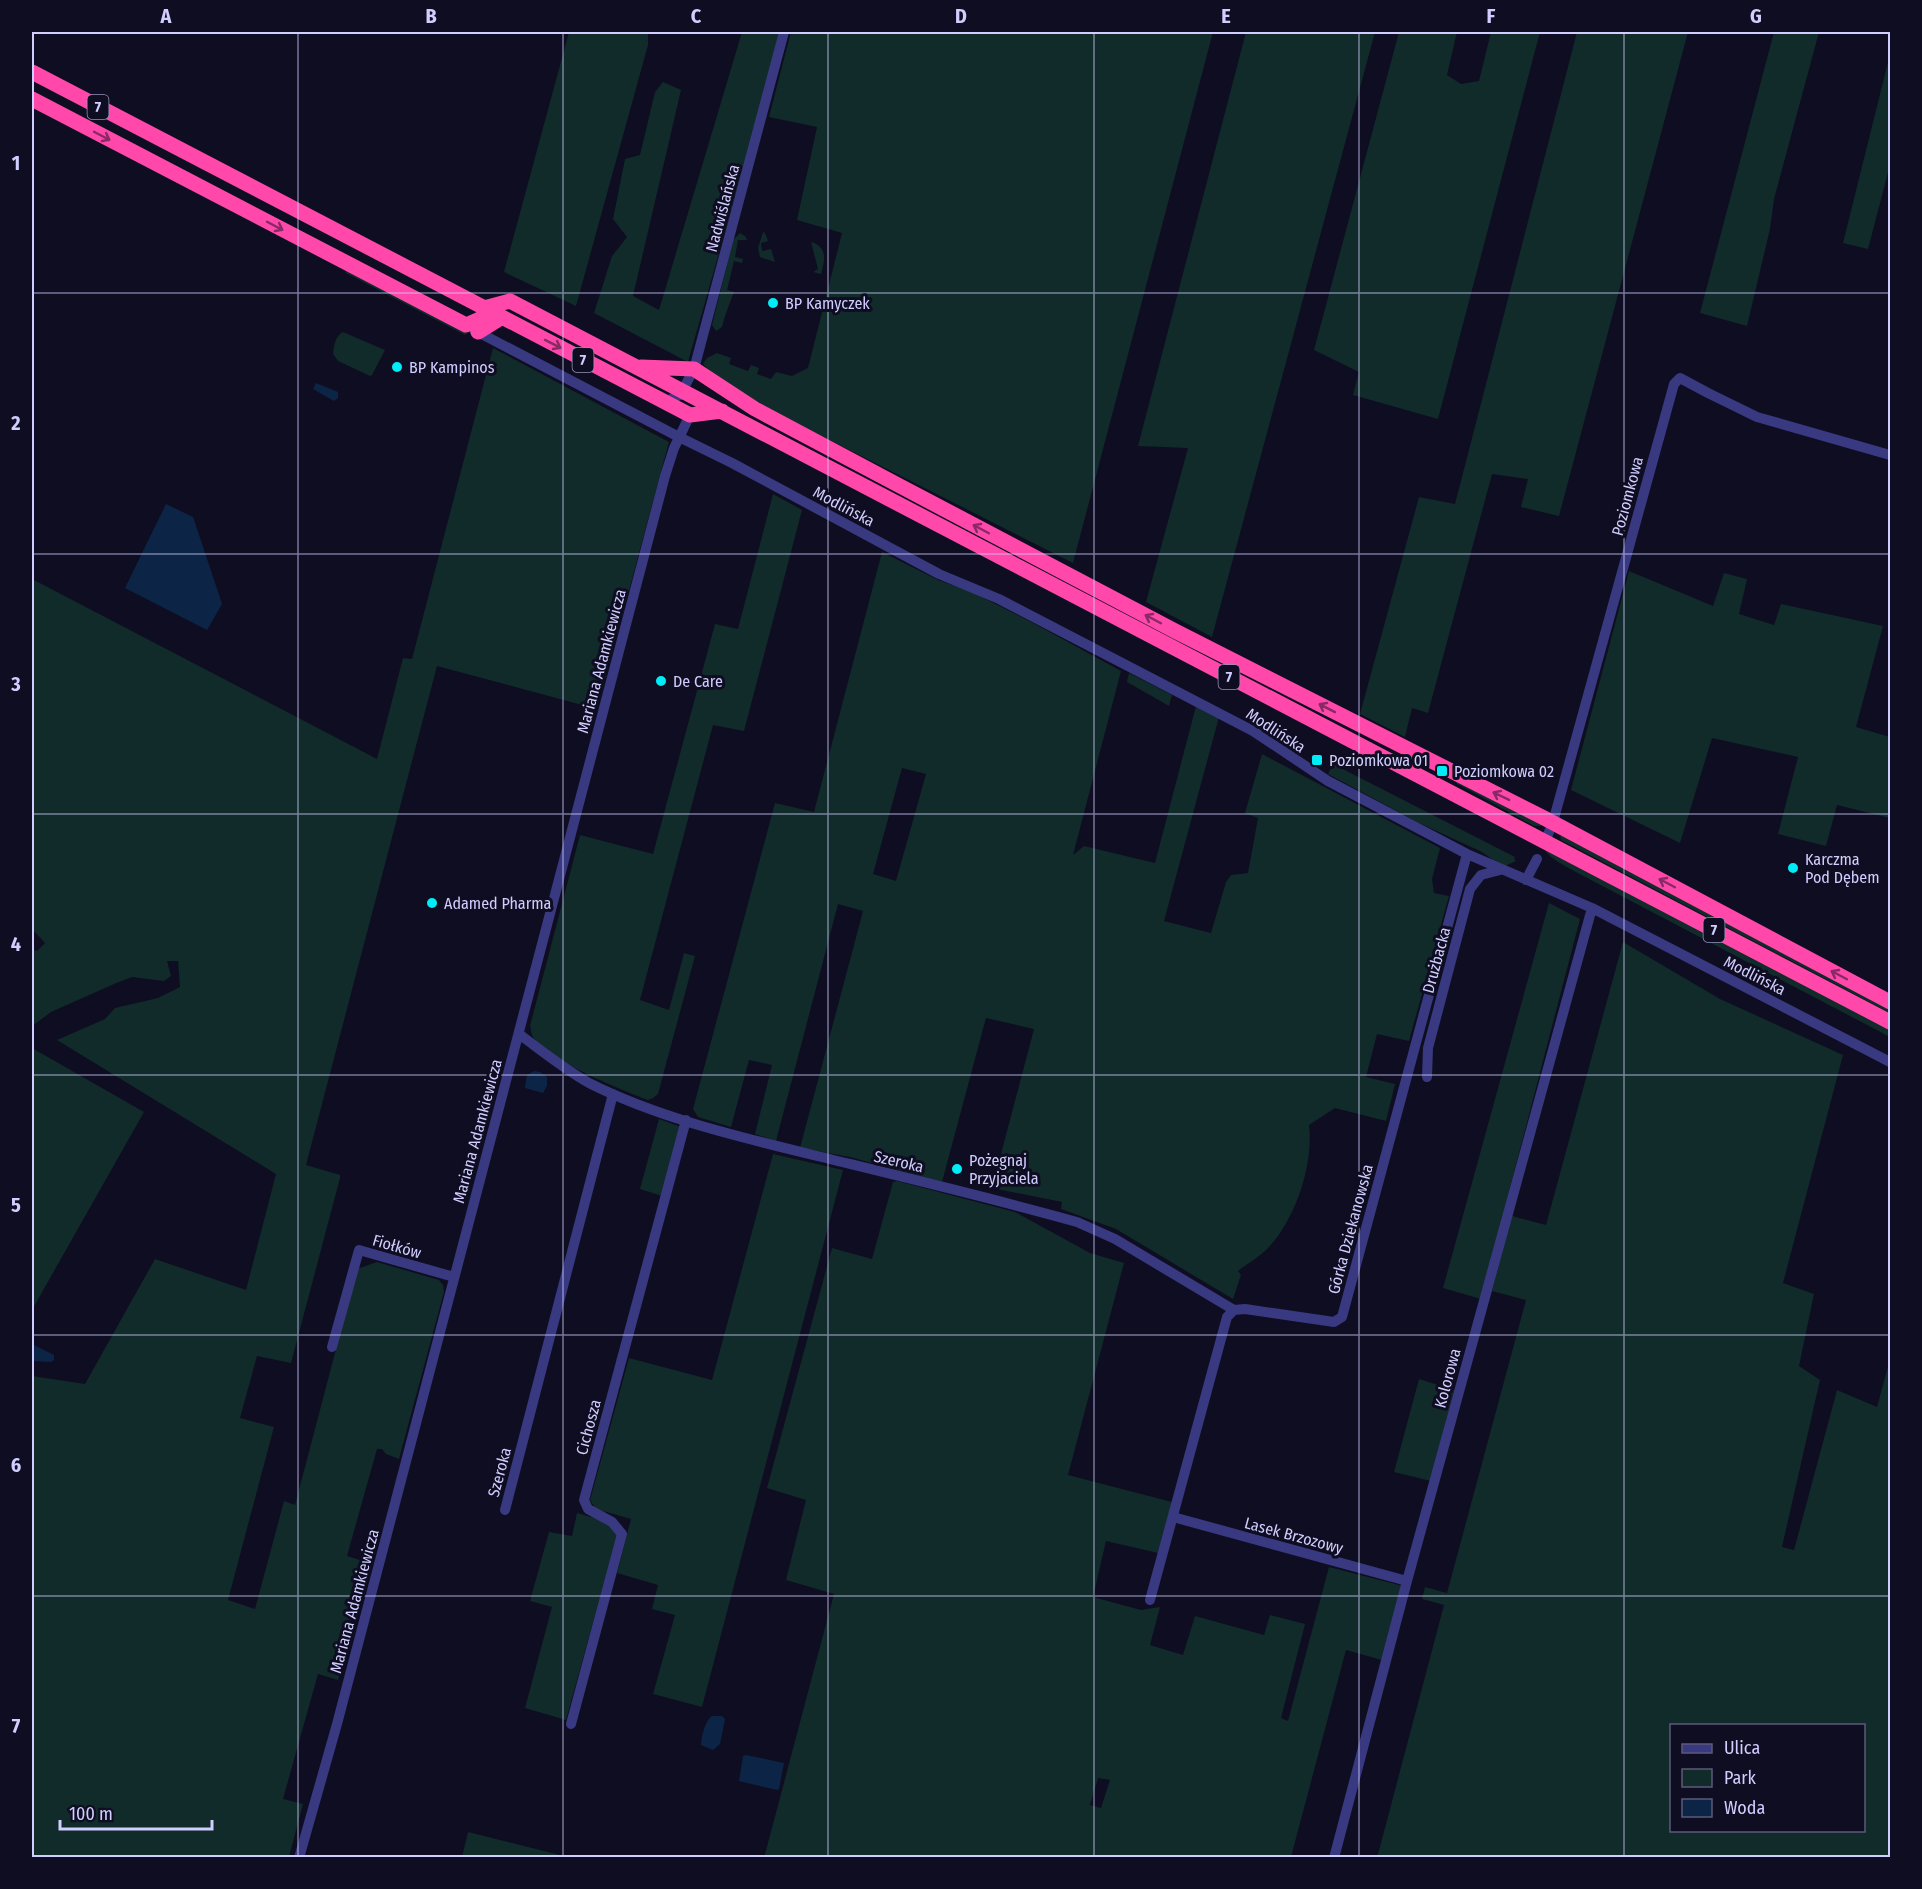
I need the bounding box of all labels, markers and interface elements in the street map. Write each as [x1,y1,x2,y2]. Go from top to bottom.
text: A [160,4,173,28]
text: B [425,4,437,28]
text: C [691,4,702,28]
text: D [955,4,967,28]
text: E [1221,4,1231,28]
text: F [1487,4,1496,28]
text: G [1750,4,1762,28]
road number: 7 [88,95,108,119]
one-way arrow [93,130,110,142]
text: 1 [12,151,20,175]
street label: Nadwiślańska [702,162,743,254]
one-way arrow [266,220,283,232]
place label: BP Kamyczek [785,294,870,313]
marker: BP Kamyczek [766,296,780,310]
one-way arrow [544,339,562,351]
road number: 7 [572,348,594,372]
place label: BP Kampinos [409,358,495,377]
marker: BP Kampinos [390,360,404,374]
text: 2 [10,411,21,435]
street label: Poziomkowa [1608,454,1647,538]
street label: Modlińska [810,482,878,531]
one-way arrow [972,523,990,534]
street label: Mariana Adamkiewicza [573,587,630,735]
one-way arrow [1145,613,1163,624]
road number: 7 [1218,665,1240,689]
text: 3 [10,672,21,696]
place label: De Care [673,672,723,691]
marker: De Care [654,674,668,688]
one-way arrow [1319,702,1337,713]
street label: Modlińska [1242,704,1309,757]
place label: Poziomkowa 01 [1329,751,1428,770]
marker: Poziomkowa 01 [1310,753,1324,767]
place label: Poziomkowa 02 [1454,762,1554,781]
marker: Poziomkowa 02 [1435,764,1449,778]
one-way arrow [1493,790,1510,802]
place label: Karczma Pod Dębem [1805,850,1880,887]
marker: Karczma Pod Dębem [1786,861,1800,875]
one-way arrow [1658,877,1676,888]
place label: Adamed Pharma [444,894,552,913]
marker: Adamed Pharma [425,896,439,910]
road number: 7 [1704,918,1724,942]
street label: Drużbacka [1419,925,1454,995]
text: 4 [11,932,21,956]
street label: Modlińska [1721,952,1789,999]
one-way arrow [1830,969,1848,980]
street label: Mariana Adamkiewicza [449,1057,506,1205]
street label: Szeroka [872,1147,926,1176]
place label: Pożegnaj Przyjaciela [969,1151,1039,1188]
marker: Pożegnaj Przyjaciela [950,1162,964,1176]
street label: Górka Dziekanowska [1324,1162,1377,1296]
text: 5 [11,1193,21,1217]
street label: Fiołków [370,1230,424,1263]
street label: Kolorowa [1430,1346,1465,1410]
street label: Cichosza [572,1397,605,1457]
street label: Szeroka [484,1445,515,1499]
text: 6 [11,1453,21,1477]
street label: Lasek Brzozowy [1242,1513,1346,1558]
street label: Mariana Adamkiewicza [326,1527,383,1675]
text: 7 [12,1714,21,1738]
legend [1670,1724,1865,1832]
text: Ulica [1724,1737,1760,1759]
text: Park [1724,1767,1757,1789]
scale bar [60,1793,212,1831]
text: Woda [1724,1797,1765,1819]
text: 100 m [69,1803,113,1825]

